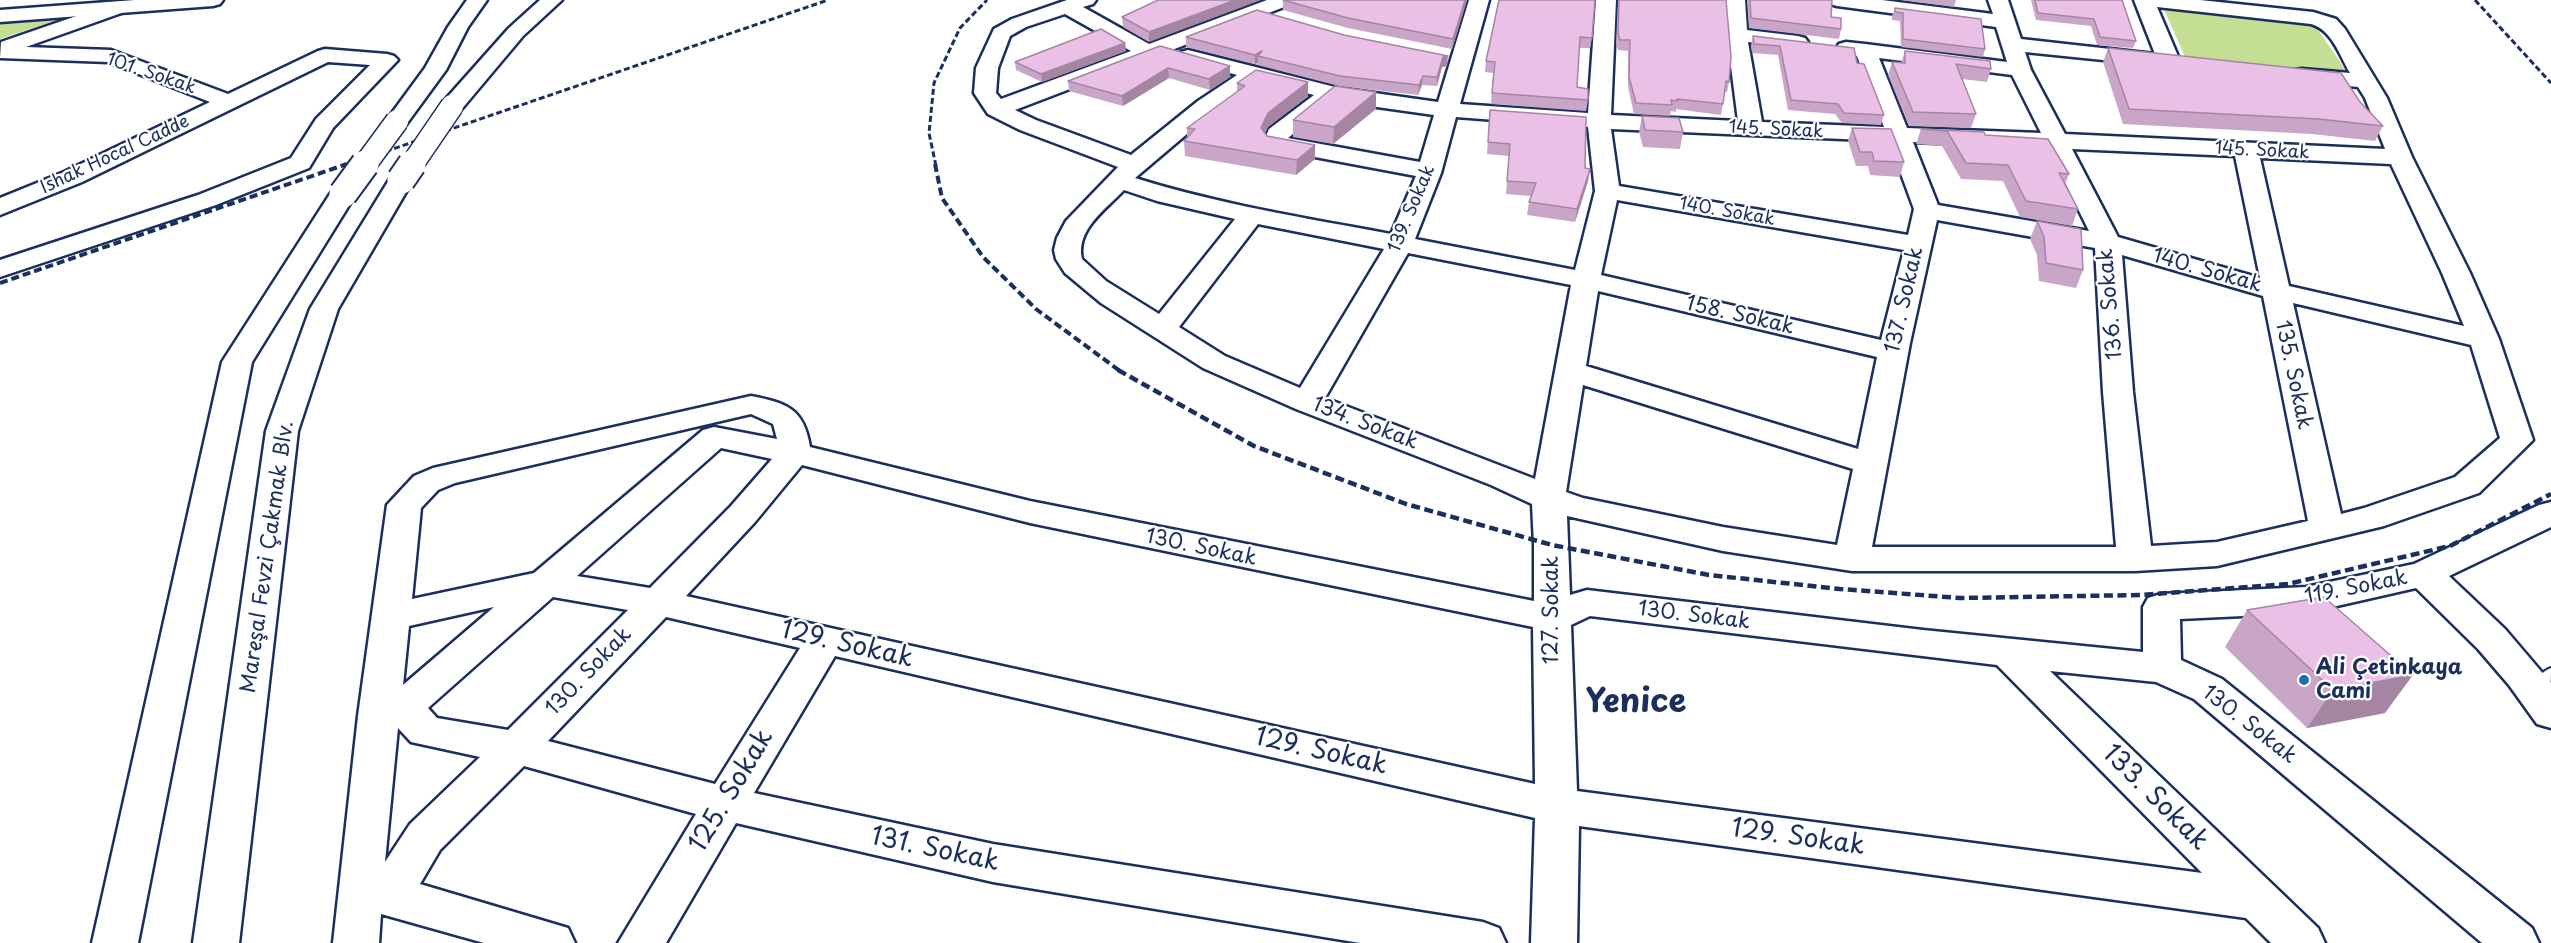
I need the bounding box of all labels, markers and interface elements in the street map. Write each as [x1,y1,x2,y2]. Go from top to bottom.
street label: 101. Sokak [103,49,199,99]
street label: Ishak Hocal Cadde [37,111,193,199]
street label: 145. Sokak [1728,117,1824,143]
street label: 145. Sokak [2214,138,2310,164]
street label: 139. Sokak [1384,162,1440,256]
street label: 140. Sokak [1677,193,1777,231]
street label: 140. Sokak [2149,243,2265,299]
street label: 137. Sokak [1881,245,1929,355]
street label: 136. Sokak [2094,247,2128,361]
street label: 158. Sokak [1684,291,1796,341]
street label: 135. Sokak [2269,318,2317,432]
street label: 134. Sokak [1309,392,1421,456]
street label: Mareşal Fevzi Çakmak Blv. [236,419,300,695]
street label: 130. Sokak [1143,524,1259,572]
street label: 127. Sokak [1539,556,1565,664]
street label: 119. Sokak [2302,566,2410,610]
street label: 130. Sokak [1636,597,1752,635]
street label: 129. Sokak [778,615,916,675]
street label: 130. Sokak [541,623,637,721]
place label: Ali Çetinkaya Cami [2316,655,2462,705]
marker: Ali Çetinkaya Cami [2297,673,2311,687]
street label: 130. Sokak [2197,680,2301,770]
district label: Yenice [1586,683,1686,723]
street label: 129. Sokak [1252,722,1390,782]
street label: 125. Sokak [683,724,781,858]
street label: 133. Sokak [2096,739,2214,857]
street label: 129. Sokak [1729,813,1867,863]
street label: 131. Sokak [868,821,1002,879]

